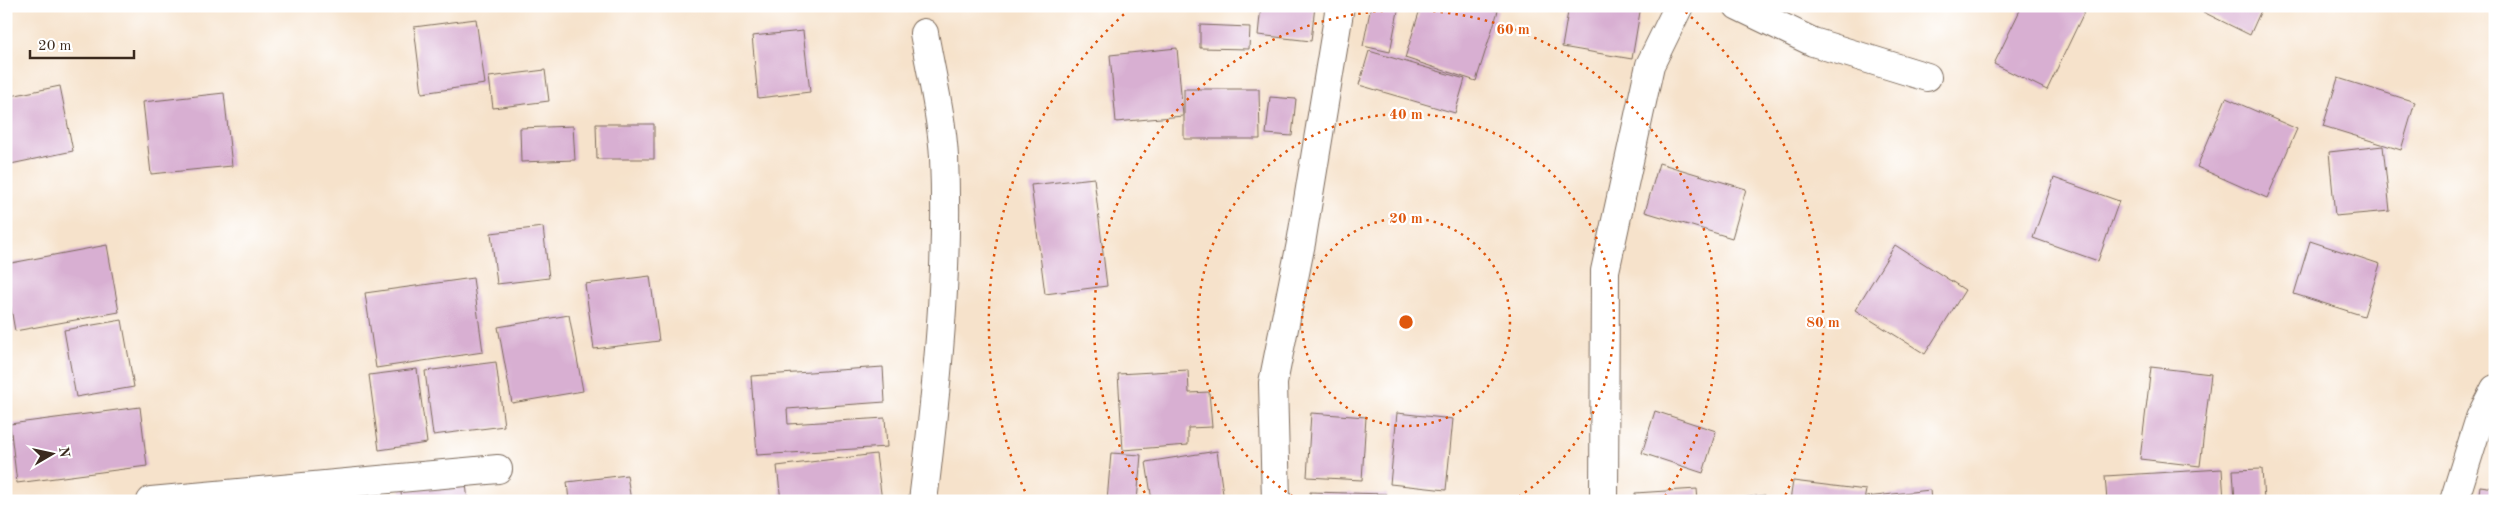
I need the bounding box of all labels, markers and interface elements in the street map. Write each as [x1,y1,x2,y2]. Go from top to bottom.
text: 60 m [1496,23,1530,38]
scale bar [30,28,134,60]
text: 20 m [38,39,72,54]
text: 40 m [1389,108,1423,123]
text: 20 m [1389,212,1423,227]
centre of rings [1397,313,1415,331]
text: 80 m [1806,316,1840,331]
north arrow [28,430,78,480]
text: N [56,446,72,459]

